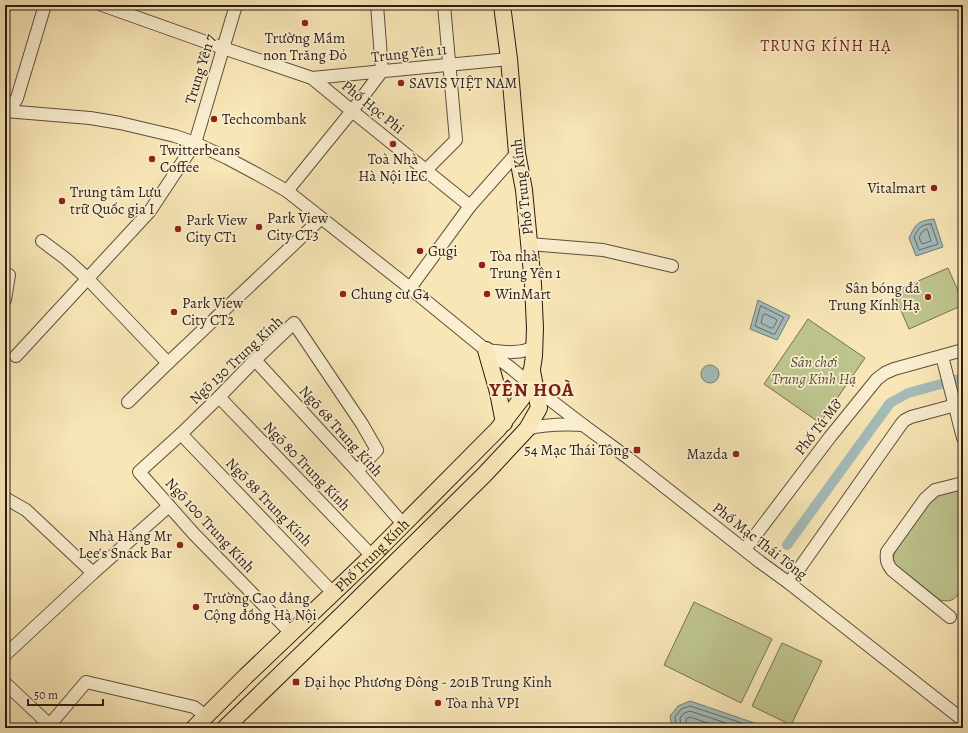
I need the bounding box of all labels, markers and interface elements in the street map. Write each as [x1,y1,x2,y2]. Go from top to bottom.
marker: Trường Mầm non Trăng Đỏ [300,18,310,28]
place label: Trường Mầm non Trăng Đỏ [263,28,347,65]
street label: Trung Yên 7 [180,31,220,106]
district label: TRUNG KÍNH HẠ [760,35,892,57]
street label: Trung Yên 11 [370,39,448,67]
place label: SAVIS VIỆT NAM [409,73,517,93]
street label: Phố Học Phi [338,76,408,138]
marker: SAVIS VIỆT NAM [396,78,406,88]
place label: Techcombank [222,109,307,129]
marker: Techcombank [209,114,219,124]
street label: Phố Trung Kính [506,138,538,236]
marker: Toà Nhà Hà Nội IEC [388,139,398,149]
place label: Twitterbeans Coffee [160,140,240,177]
place label: Toà Nhà Hà Nội IEC [358,149,428,186]
marker: Twitterbeans Coffee [147,154,157,164]
place label: Vitalmart [866,178,926,198]
place label: Trung tâm Lưu trữ Quốc gia I [70,182,163,219]
marker: Vitalmart [929,183,939,193]
marker: Trung tâm Lưu trữ Quốc gia I [57,196,67,206]
place label: Park View City CT3 [267,208,329,245]
place label: Park View City CT1 [186,210,248,247]
marker: Park View City CT3 [254,222,264,232]
marker: Park View City CT1 [173,224,183,234]
place label: Gugi [428,241,458,261]
marker: Gugi [415,246,425,256]
place label: Tòa nhà Trung Yên 1 [490,246,561,283]
marker: Tòa nhà Trung Yên 1 [477,260,487,270]
place label: Sân bóng đá Trung Kính Hạ [829,278,920,315]
place label: Chung cư G4 [351,284,430,304]
place label: WinMart [494,284,551,304]
marker: Chung cư G4 [338,289,348,299]
marker: WinMart [482,289,492,299]
marker: Sân bóng đá Trung Kính Hạ [923,292,933,302]
place label: Park View City CT2 [182,293,244,330]
marker: Park View City CT2 [169,307,179,317]
street label: Ngõ 130 Trung Kính [185,311,287,409]
park label: Sân chơi Trung Kính Hạ [772,352,856,389]
district label: YÊN HOÀ [488,377,575,403]
street label: Ngõ 68 Trung Kính [295,381,387,481]
street label: Phố Tú Mỡ [790,394,847,459]
street label: Ngõ 80 Trung Kính [259,417,355,515]
place label: 54 Mạc Thái Tông [524,440,629,460]
place label: Mazda [687,444,728,464]
marker: 54 Mạc Thái Tông [632,445,642,455]
marker: Mazda [731,449,741,459]
street label: Ngõ 88 Trung Kính [221,453,317,551]
street label: Ngõ 100 Trung Kính [161,473,259,577]
street label: Phố Mạc Thái Tông [708,498,812,585]
street label: Phố Trung Kính [330,514,414,596]
place label: Nhà Hàng Mr Lee's Snack Bar [79,526,172,563]
marker: Nhà Hàng Mr Lee's Snack Bar [175,540,185,550]
place label: Trường Cao đẳng Cộng đồng Hà Nội [204,588,317,625]
marker: Trường Cao đẳng Cộng đồng Hà Nội [191,602,201,612]
place label: Đại học Phương Đông - 201B Trung Kinh [304,672,552,692]
marker: Đại học Phương Đông - 201B Trung Kinh [291,677,301,687]
scale bar [28,681,103,707]
text: 50 m [34,687,58,703]
place label: Tòa nhà VPI [446,693,520,713]
marker: Tòa nhà VPI [433,698,443,708]

